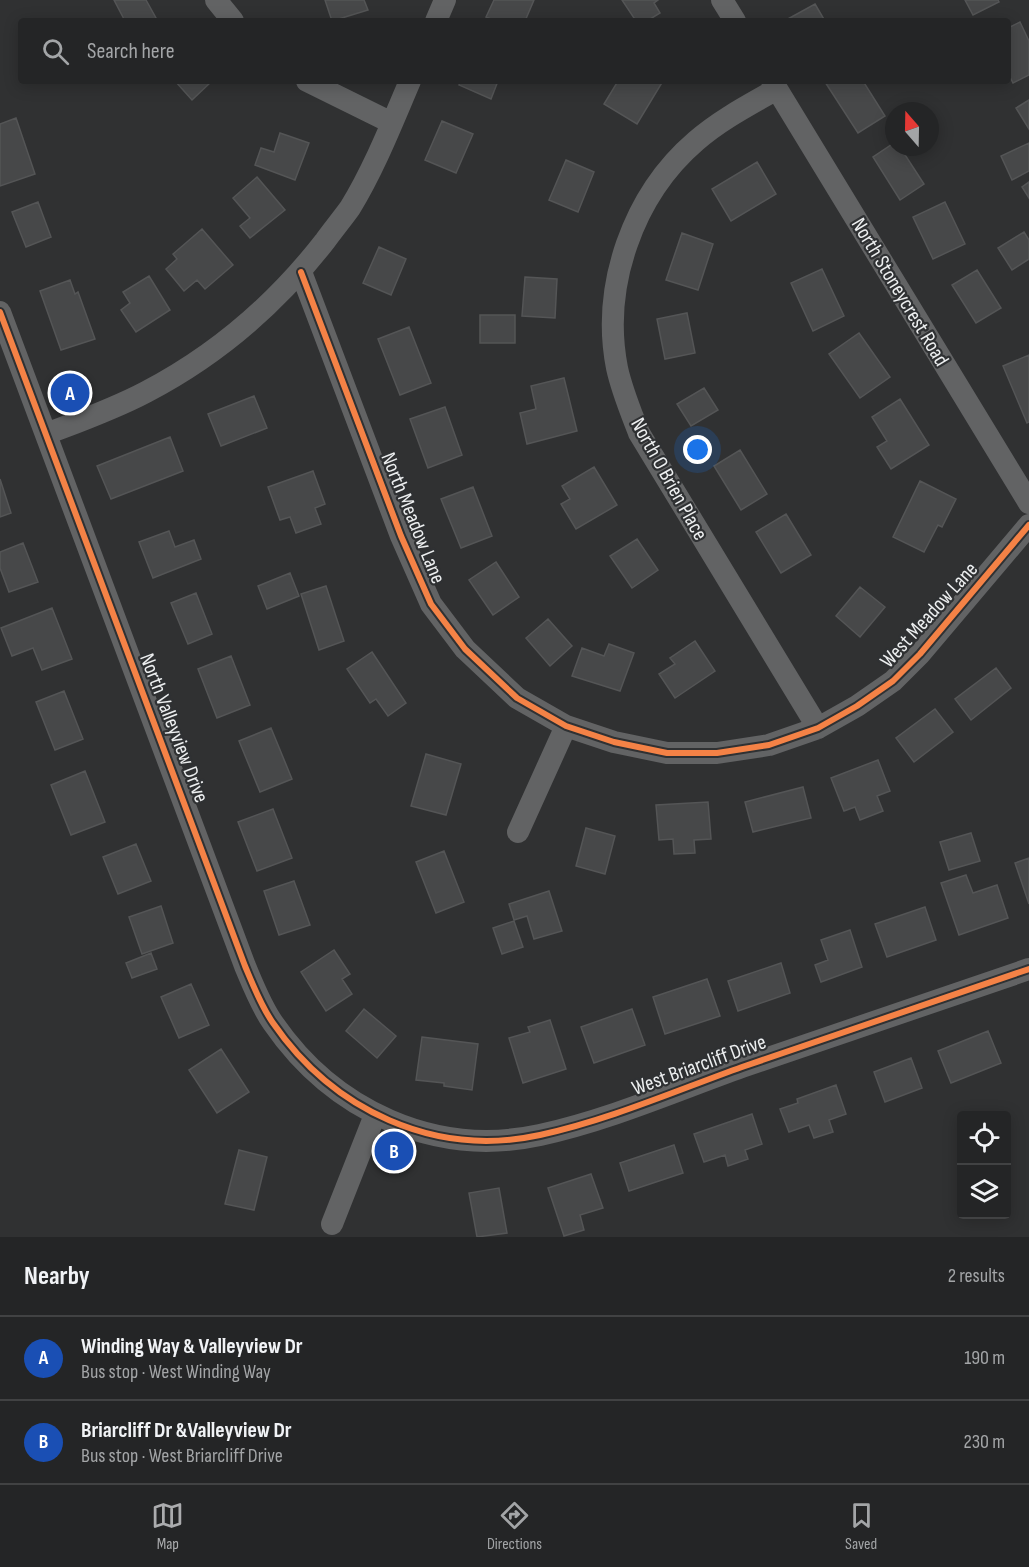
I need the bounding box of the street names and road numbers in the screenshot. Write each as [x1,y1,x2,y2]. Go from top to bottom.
street label: North Stoneycrest Road [846,213,954,371]
street label: North O Brien Place [625,414,713,544]
street label: North Meadow Lane [375,449,451,587]
street label: West Meadow Lane [875,557,983,673]
street label: North Valleyview Drive [134,650,214,806]
street label: West Briarcliff Drive [629,1029,769,1101]

